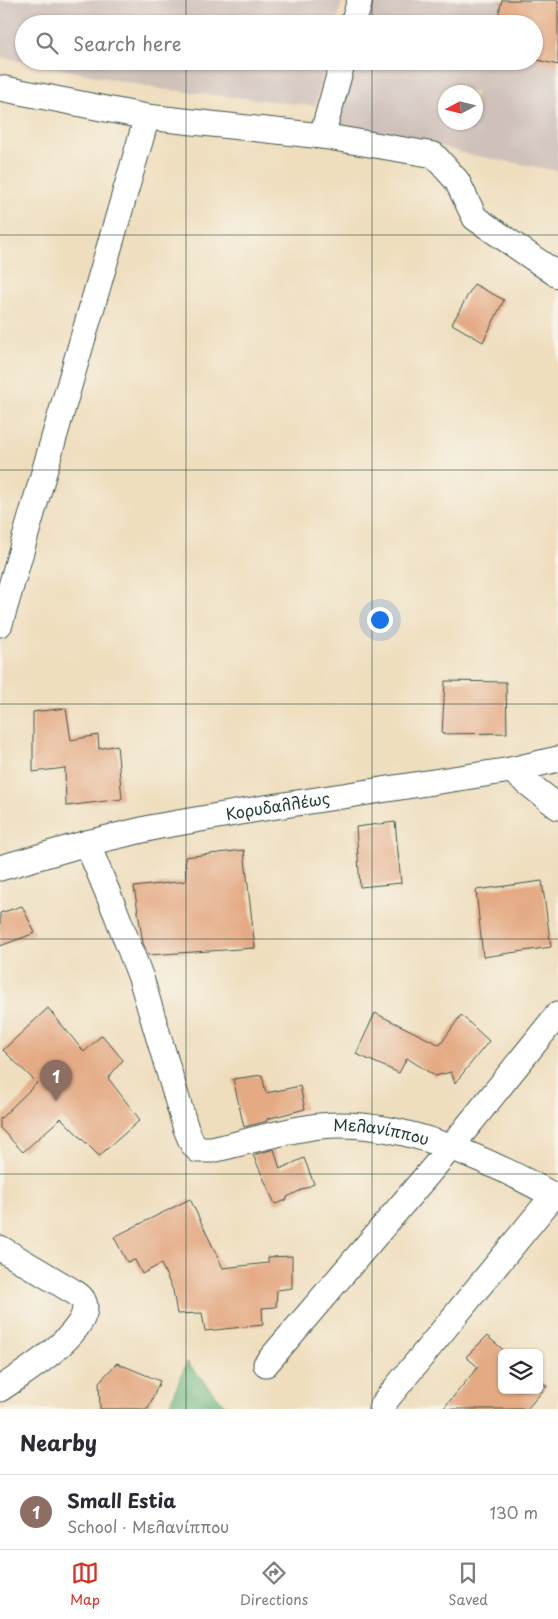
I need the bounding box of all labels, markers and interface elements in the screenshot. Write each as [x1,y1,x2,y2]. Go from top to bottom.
search box [15,15,543,70]
icon: search [33,29,61,57]
text: Search here [73,29,182,57]
north arrow [438,85,483,130]
your location [367,607,393,633]
street label: Κορυδαλλέως [224,785,331,825]
pin: 1 [40,1060,72,1101]
street label: Μελανίππου [333,1112,433,1150]
map controls [498,1349,543,1394]
button: layers [498,1349,543,1394]
text: Nearby [20,1426,97,1458]
text: Small Estia [67,1486,176,1514]
text: 1 [32,1500,40,1524]
text: 130 m [490,1500,538,1524]
text: School · Μελανίππου [67,1514,229,1538]
tab: Map [70,1559,100,1610]
tab: Directions [240,1559,308,1610]
tab: Saved [448,1559,488,1610]

